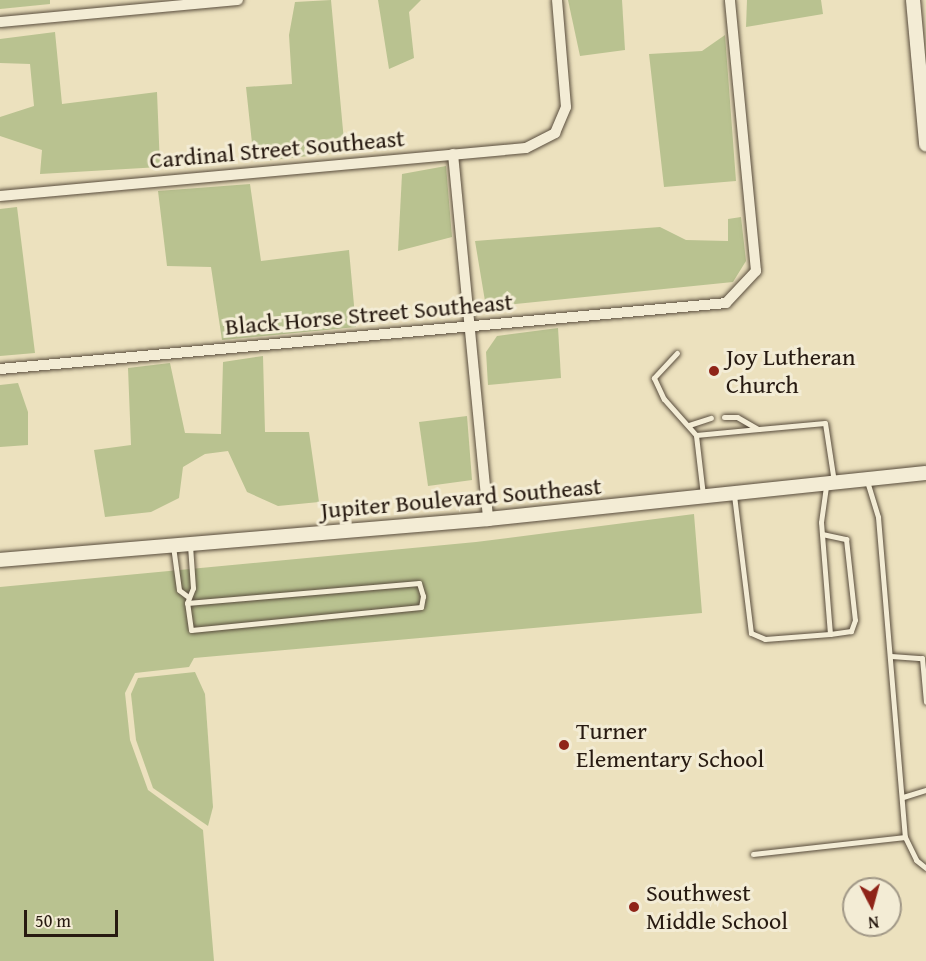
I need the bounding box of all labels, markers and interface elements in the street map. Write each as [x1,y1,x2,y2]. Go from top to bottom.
street label: Cardinal Street Southeast [148,124,406,174]
street label: Black Horse Street Southeast [224,287,514,341]
place label: Joy Lutheran Church [726,343,855,399]
marker: Joy Lutheran Church [707,364,721,378]
street label: Jupiter Boulevard Southeast [319,471,603,525]
place label: Turner Elementary School [576,717,764,773]
marker: Turner Elementary School [557,738,571,752]
north arrow [842,877,902,937]
place label: Southwest Middle School [646,879,788,935]
scale bar [27,898,122,936]
marker: Southwest Middle School [627,900,641,914]
text: 50 m [35,907,71,934]
text: N [867,910,880,935]

